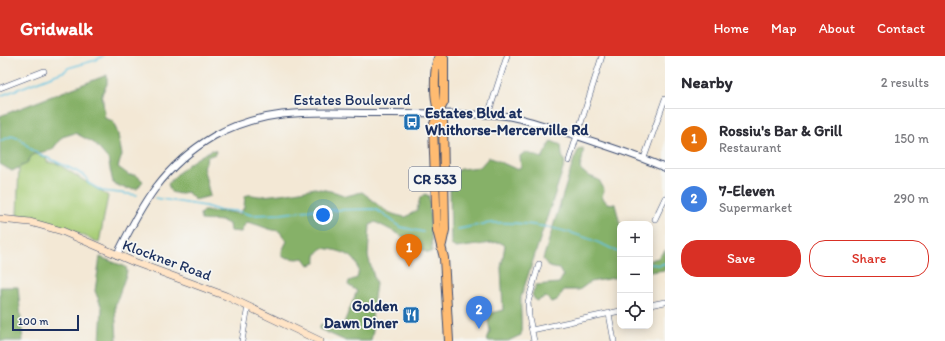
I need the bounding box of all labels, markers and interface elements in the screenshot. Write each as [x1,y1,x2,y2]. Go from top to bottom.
text: Gridwalk [20,17,93,40]
text: Home [714,20,749,37]
text: Map [771,20,797,37]
text: About [819,20,855,37]
text: Contact [877,20,925,37]
text: Nearby [681,72,733,92]
text: 2 results [881,75,929,90]
street label: Estates Boulevard [294,91,410,109]
place label: Estates Blvd at Whithorse-Mercerville Rd [425,104,589,139]
bus stop icon: Estates Blvd at Whithorse-Mercerville Rd [402,112,422,132]
text: Rossiu's Bar & Grill [719,122,842,140]
text: 1 [691,131,697,146]
text: 150 m [894,131,929,146]
text: Restaurant [719,140,781,155]
road number: CR 533 [409,167,461,191]
text: 7-Eleven [719,182,775,200]
text: 2 [691,191,697,206]
text: 290 m [893,191,929,206]
text: Supermarket [719,200,792,215]
your location [313,205,333,225]
map controls [617,221,653,329]
button: + [617,221,653,257]
pin: 1 [396,234,422,267]
street label: Klockner Road [120,236,214,284]
button: Save [681,240,801,277]
button: Share [809,240,929,277]
button: − [617,257,653,293]
button: locate [617,293,653,329]
pin: 2 [466,296,492,329]
place label: Golden Dawn Diner [324,297,399,332]
restaurant icon: Golden Dawn Diner [401,305,421,325]
scale bar [12,313,79,332]
text: 100 m [18,315,48,328]

